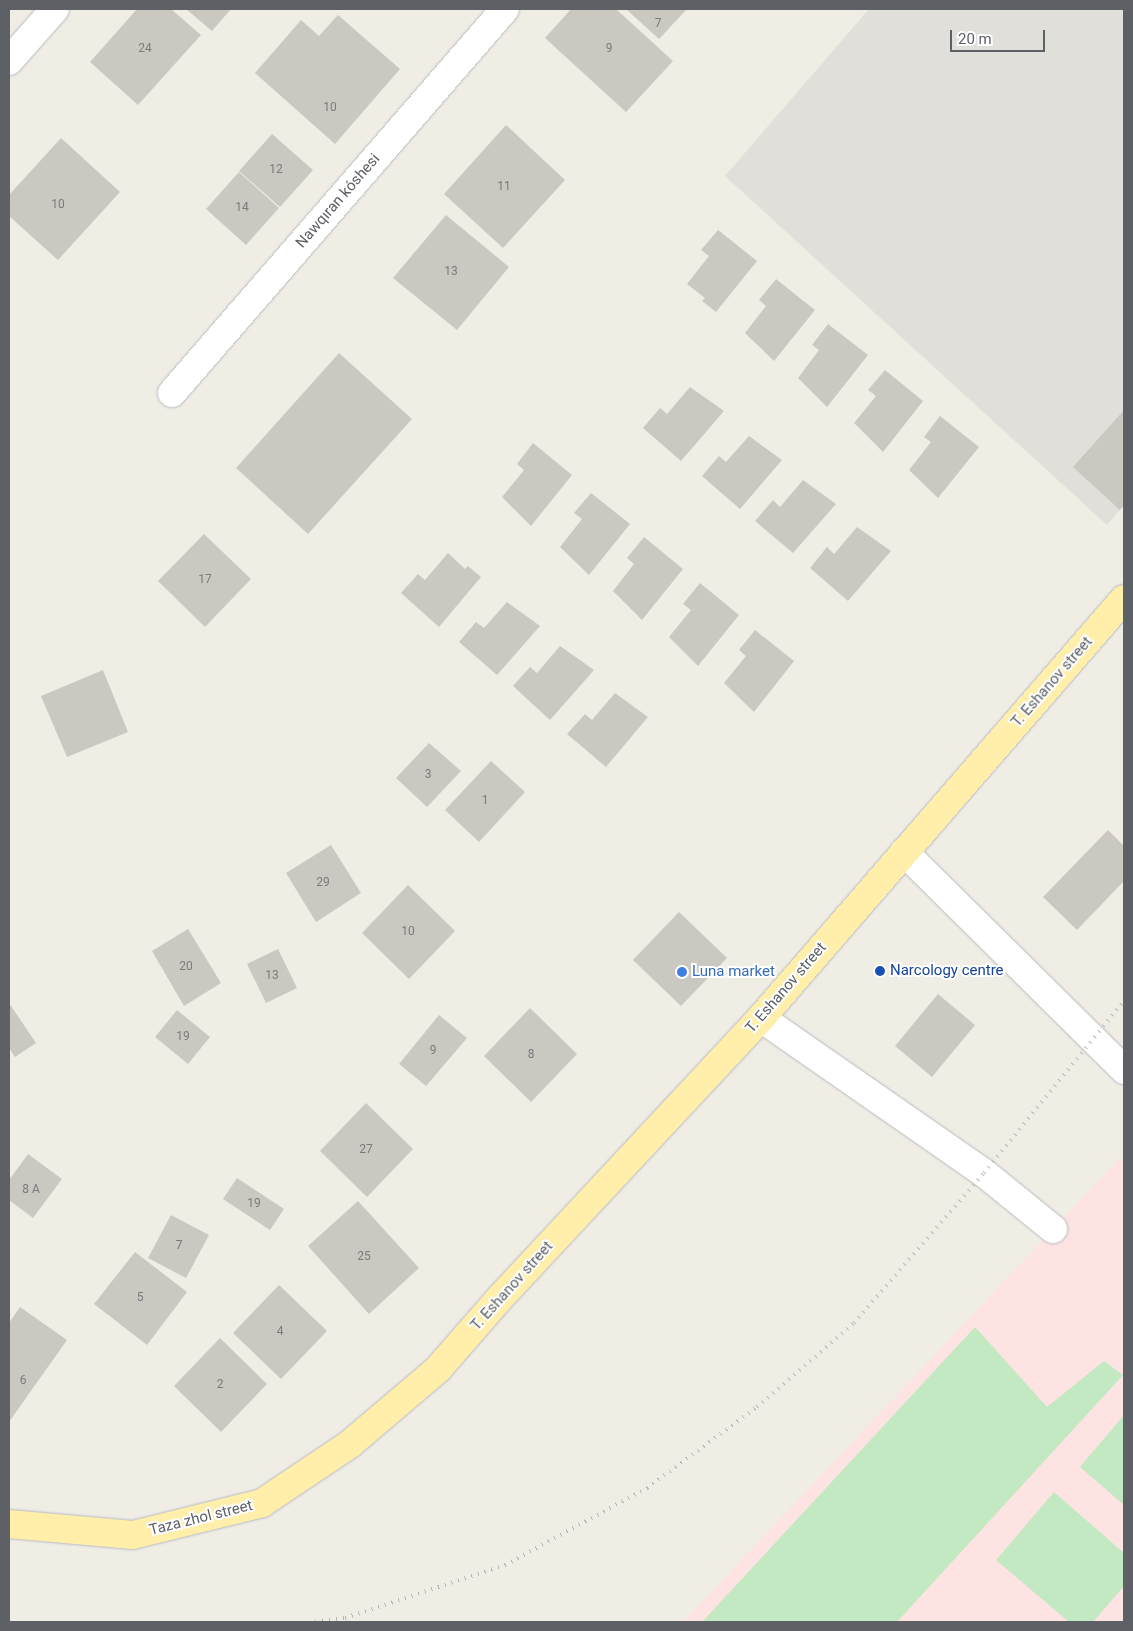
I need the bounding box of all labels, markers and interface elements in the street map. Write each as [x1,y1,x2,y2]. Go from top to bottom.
house number: 7 [655,17,661,31]
scale bar [953,20,1048,52]
text: 20 m [958,30,992,48]
house number: 24 [138,42,152,56]
house number: 9 [606,42,612,56]
house number: 10 [323,101,337,115]
street label: Nawqıran kóshesi [292,150,384,252]
house number: 12 [269,163,283,177]
house number: 11 [497,180,511,194]
house number: 10 [51,198,65,212]
house number: 14 [235,201,249,215]
house number: 13 [444,265,458,279]
house number: 17 [198,573,212,587]
street label: T. Eshanov street [1008,633,1096,731]
house number: 3 [425,768,431,782]
house number: 1 [482,794,488,808]
house number: 29 [316,876,330,890]
house number: 10 [401,925,415,939]
street label: T. Eshanov street [742,939,830,1037]
house number: 20 [179,960,193,974]
place label: Narcology centre [890,962,1004,980]
place label: Luna market [692,963,775,981]
marker: Narcology centre [874,965,886,977]
marker: Luna market [676,966,688,978]
house number: 13 [265,969,279,983]
house number: 19 [176,1030,190,1044]
house number: 9 [430,1044,436,1058]
house number: 8 [528,1048,534,1062]
house number: 27 [359,1143,373,1157]
house number: 8 А [22,1183,40,1197]
house number: 19 [247,1197,261,1211]
street label: T. Eshanov street [467,1238,557,1334]
house number: 7 [176,1239,182,1253]
house number: 25 [357,1250,371,1264]
house number: 5 [137,1291,143,1305]
house number: 4 [277,1325,283,1339]
house number: 6 [20,1374,26,1388]
house number: 2 [217,1378,223,1392]
street label: Taza zhol street [148,1496,254,1540]

